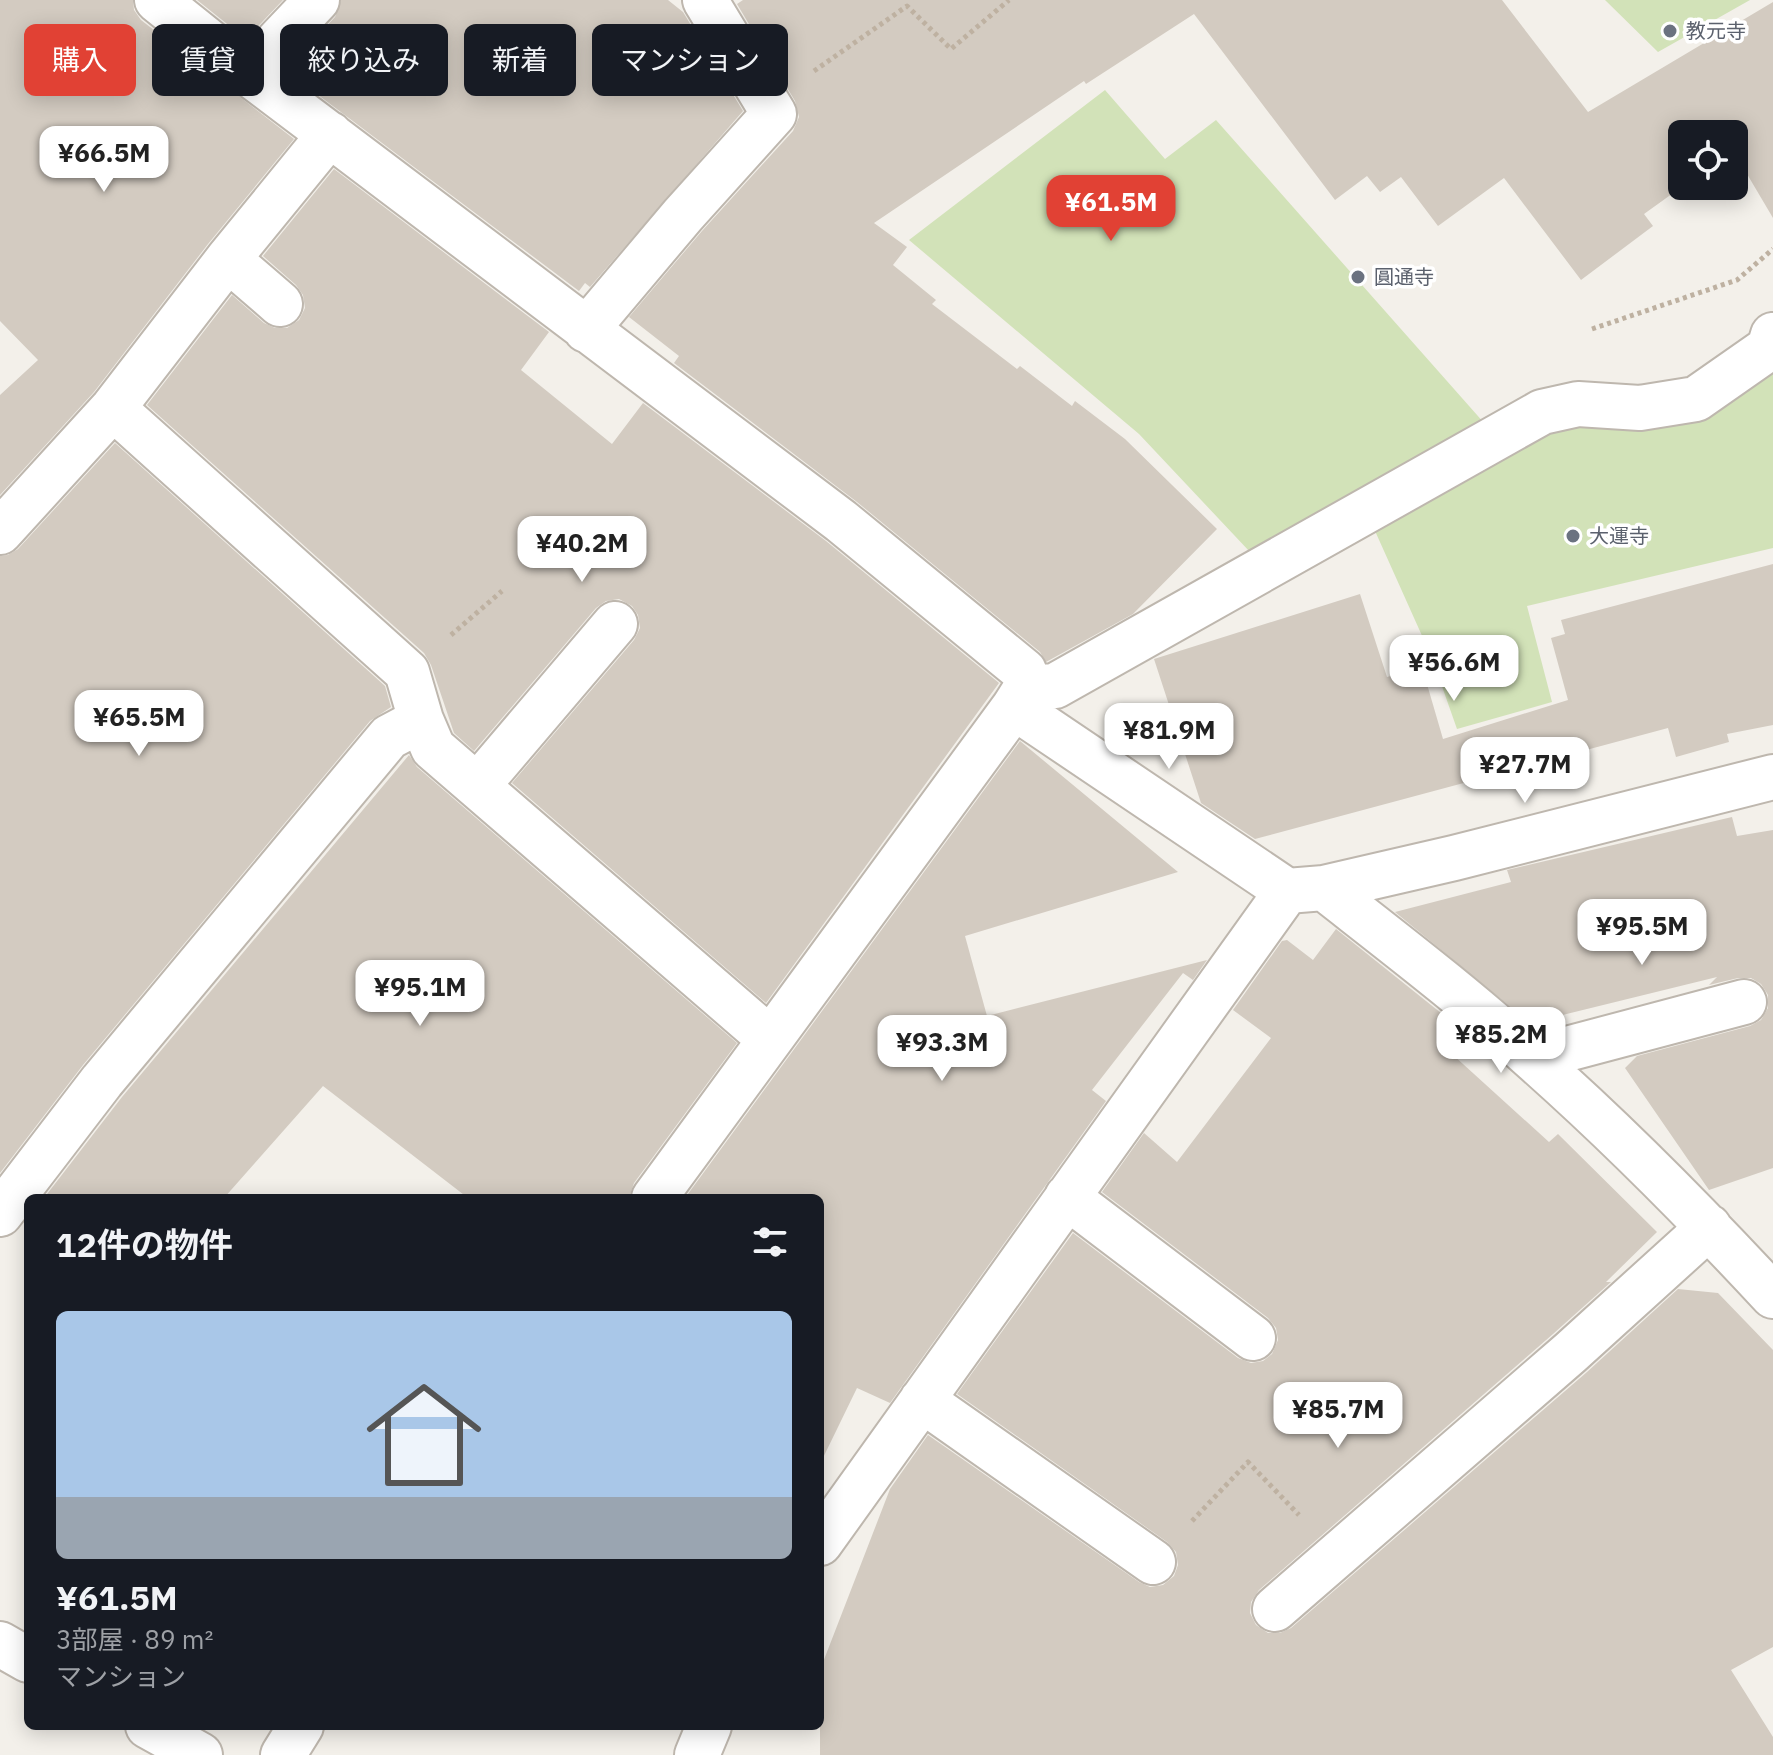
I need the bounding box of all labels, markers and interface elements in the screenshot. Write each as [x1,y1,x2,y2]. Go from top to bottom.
place label: 教元寺 [1686,17,1746,44]
marker: 教元寺 [1661,22,1679,40]
chip: 購入 [24,24,136,96]
chip: 賃貸 [152,24,264,96]
chip: 絞り込み [280,24,448,96]
chip: 新着 [464,24,576,96]
chip: マンション [592,24,788,96]
map controls [1668,120,1748,200]
button: locate [1668,120,1748,200]
pin: ¥66.5M [39,126,169,194]
text: ¥66.5M [57,135,151,169]
pin: ¥61.5M [1046,175,1176,243]
text: ¥61.5M [1064,184,1158,218]
place label: 圓通寺 [1374,263,1434,290]
marker: 圓通寺 [1349,268,1367,286]
pin: ¥40.2M [517,516,647,584]
place label: 大運寺 [1589,522,1649,549]
text: ¥40.2M [535,525,629,559]
marker: 大運寺 [1564,527,1582,545]
pin: ¥56.6M [1389,635,1519,703]
text: ¥56.6M [1407,644,1501,678]
pin: ¥65.5M [74,690,204,758]
text: ¥65.5M [92,699,186,733]
pin: ¥81.9M [1104,703,1234,771]
text: ¥81.9M [1122,712,1216,746]
pin: ¥27.7M [1460,737,1590,805]
text: ¥27.7M [1478,746,1572,780]
pin: ¥95.5M [1577,899,1707,967]
text: ¥95.5M [1595,908,1689,942]
pin: ¥95.1M [355,960,485,1028]
text: ¥95.1M [373,969,467,1003]
pin: ¥85.2M [1436,1007,1566,1075]
pin: ¥93.3M [877,1015,1007,1083]
text: ¥85.2M [1454,1016,1548,1050]
text: ¥93.3M [895,1024,989,1058]
icon: filters [748,1220,792,1264]
text: 12件の物件 [56,1222,233,1266]
icon: home [352,1363,496,1507]
pin: ¥85.7M [1273,1382,1403,1450]
text: ¥85.7M [1291,1391,1385,1425]
text: ¥61.5M [56,1575,178,1619]
text: 3部屋 · 89 m² [56,1622,213,1656]
text: マンション [56,1659,186,1693]

